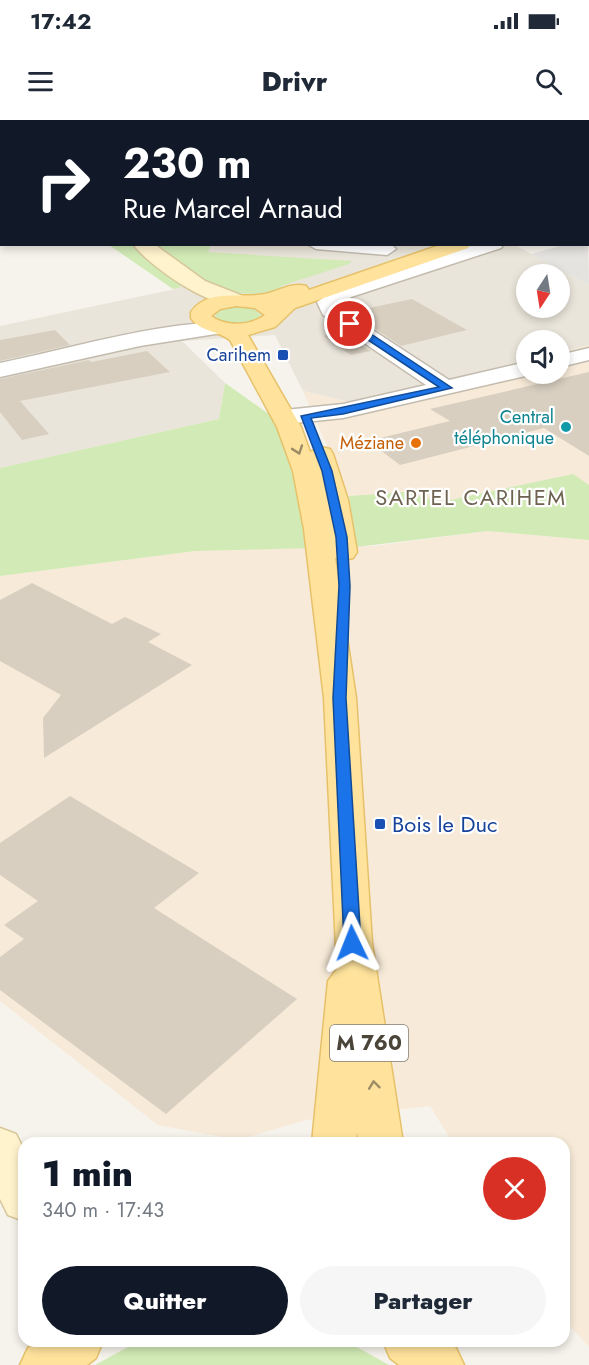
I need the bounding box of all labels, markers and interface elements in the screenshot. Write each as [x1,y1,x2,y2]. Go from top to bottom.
text: 17:42 [30,5,91,37]
text: Drivr [261,62,328,101]
icon: menu [24,65,57,98]
icon: search [532,65,565,98]
text: 230 m [123,133,251,194]
icon: right [24,144,102,222]
text: Rue Marcel Arnaud [123,189,343,228]
north arrow [516,264,570,318]
map controls [516,264,570,384]
pin [324,298,375,349]
icon: arrive [333,307,366,340]
button: sound [516,330,570,384]
place label: Carihem [206,342,271,368]
marker: Carihem [276,348,290,362]
place label: Central téléphonique [454,404,554,451]
marker: Central téléphonique [559,420,573,434]
place label: Méziane [340,430,404,456]
marker: Méziane [409,436,423,450]
one-way arrow [290,444,303,455]
district label: SARTEL CARIHEM [375,481,567,513]
place label: Bois le Duc [392,808,498,840]
marker: Bois le Duc [373,817,387,831]
position arrow [320,911,384,975]
road number: M 760 [330,1025,408,1061]
one-way arrow [368,1080,381,1090]
text: 1 min [42,1147,133,1199]
button: close [483,1157,546,1220]
text: 340 m · 17:43 [42,1196,164,1225]
button: Quitter [42,1266,288,1335]
button: Partager [300,1266,546,1335]

